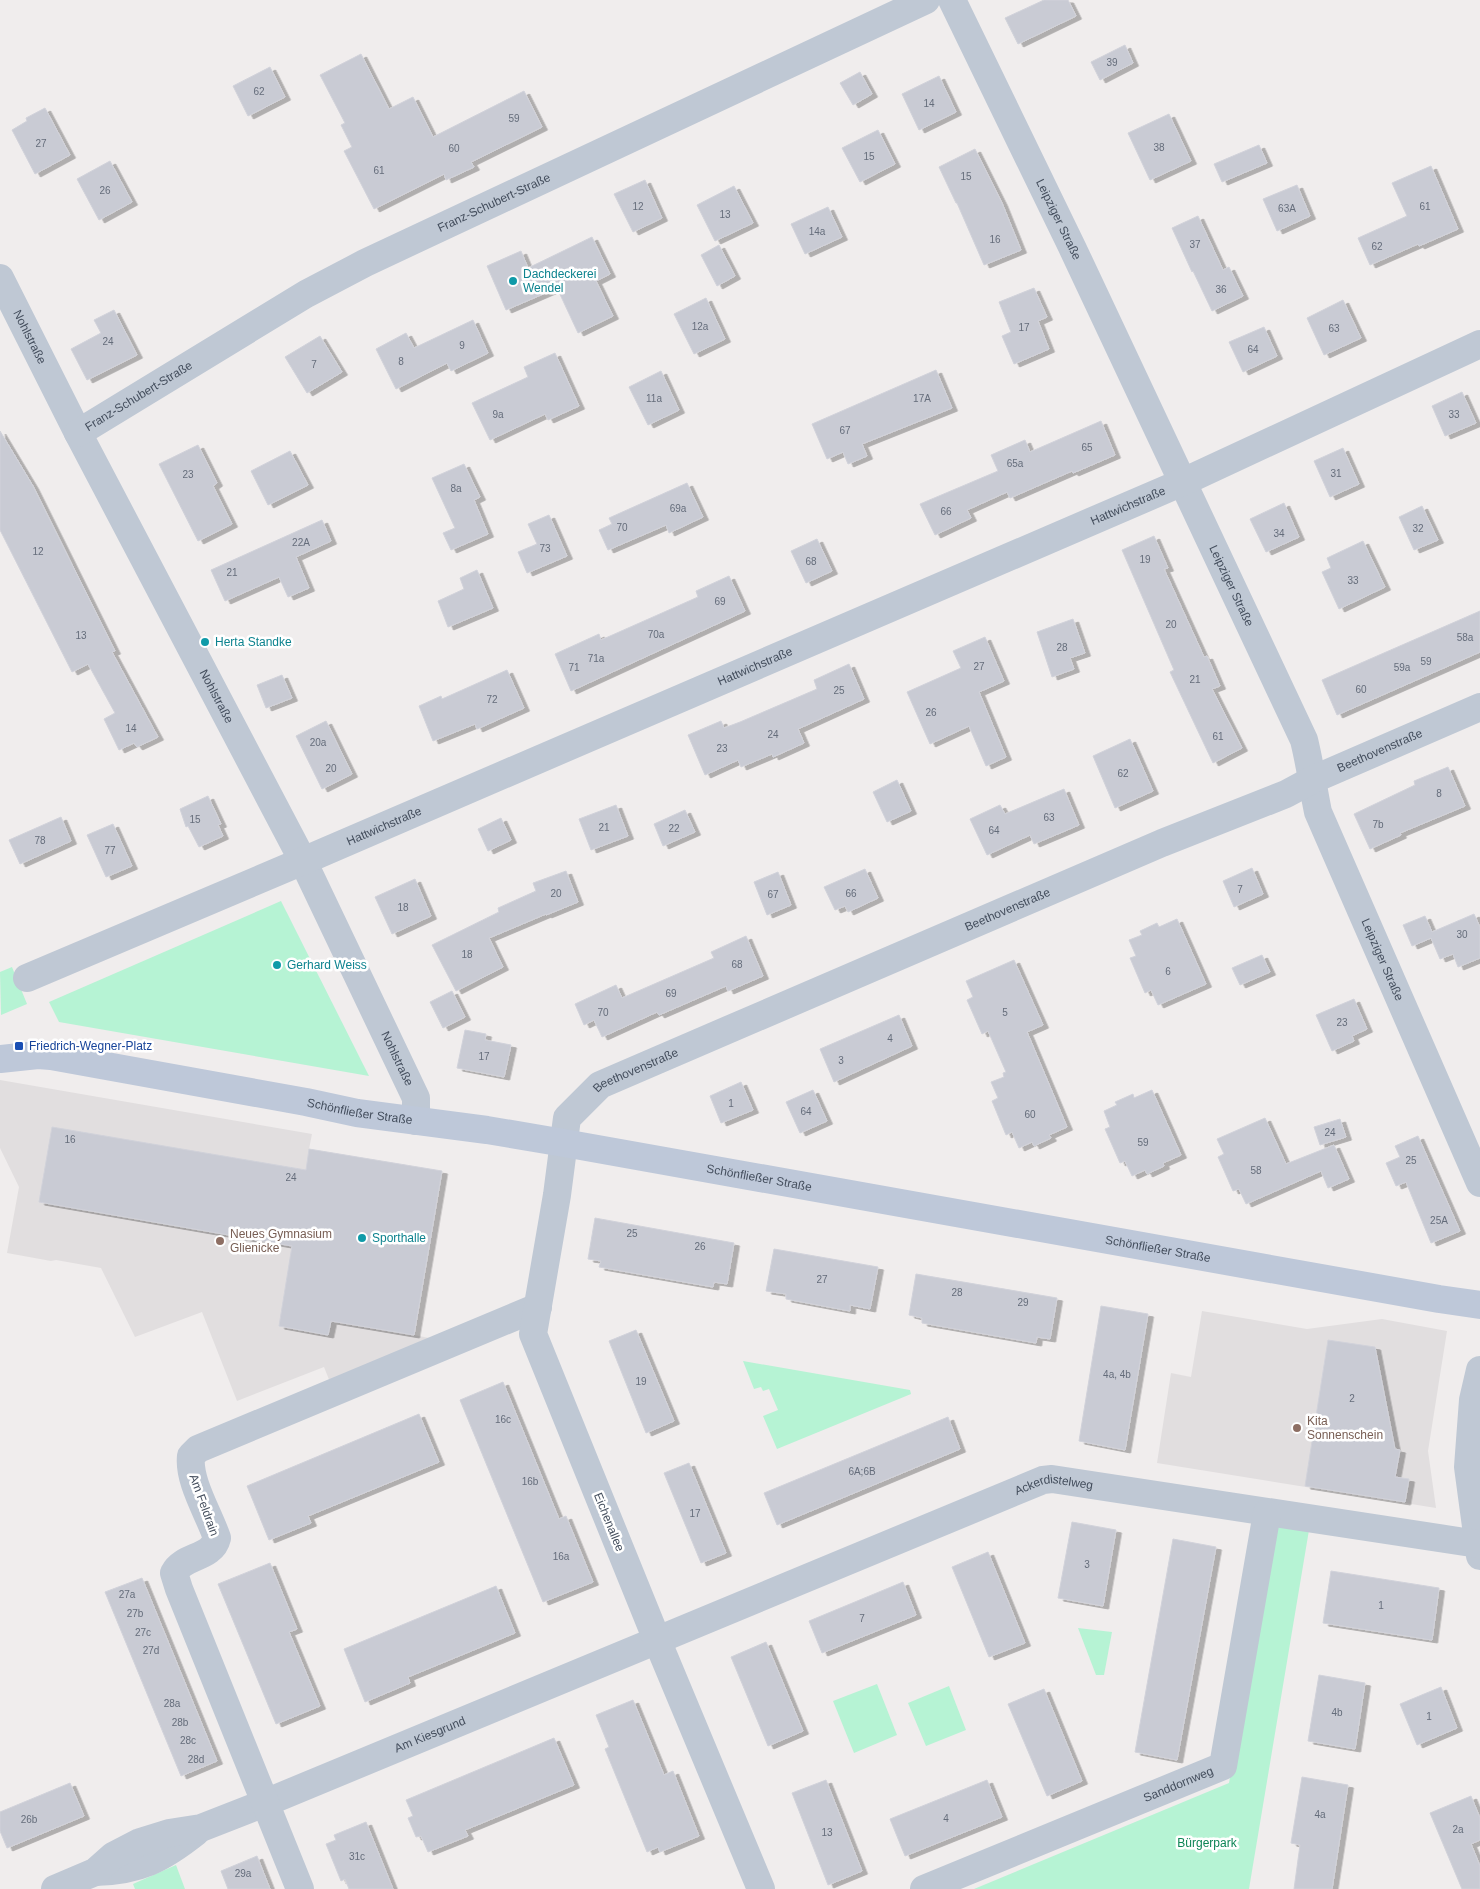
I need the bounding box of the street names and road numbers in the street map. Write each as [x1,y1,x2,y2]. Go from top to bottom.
street label: Franz-Schubert-Straße [435,170,553,235]
street label: Leipziger Straße [1033,177,1084,262]
street label: Nohlstraße [10,308,49,367]
street label: Franz-Schubert-Straße [83,358,195,434]
street label: Hattwichstraße [1088,483,1168,528]
street label: Leipziger Straße [1206,543,1257,629]
street label: Hattwichstraße [716,644,795,689]
street label: Nohlstraße [197,667,236,726]
street label: Beethovenstraße [1335,726,1425,775]
street label: Hattwichstraße [344,804,424,848]
street label: Beethovenstraße [963,885,1053,934]
street label: Leipziger Straße [1358,916,1407,1003]
street label: Nohlstraße [378,1029,416,1088]
street label: Beethovenstraße [590,1045,681,1095]
street label: Schönfließer Straße [306,1095,414,1127]
street label: Schönfließer Straße [705,1162,813,1194]
street label: Schönfließer Straße [1104,1233,1212,1265]
street label: Am Feldrain [186,1472,222,1538]
street label: Ackerdistelweg [1012,1472,1094,1498]
street label: Eichenallee [591,1491,627,1554]
street label: Am Kiesgrund [392,1714,467,1755]
street label: Sanddornweg [1141,1764,1215,1805]

